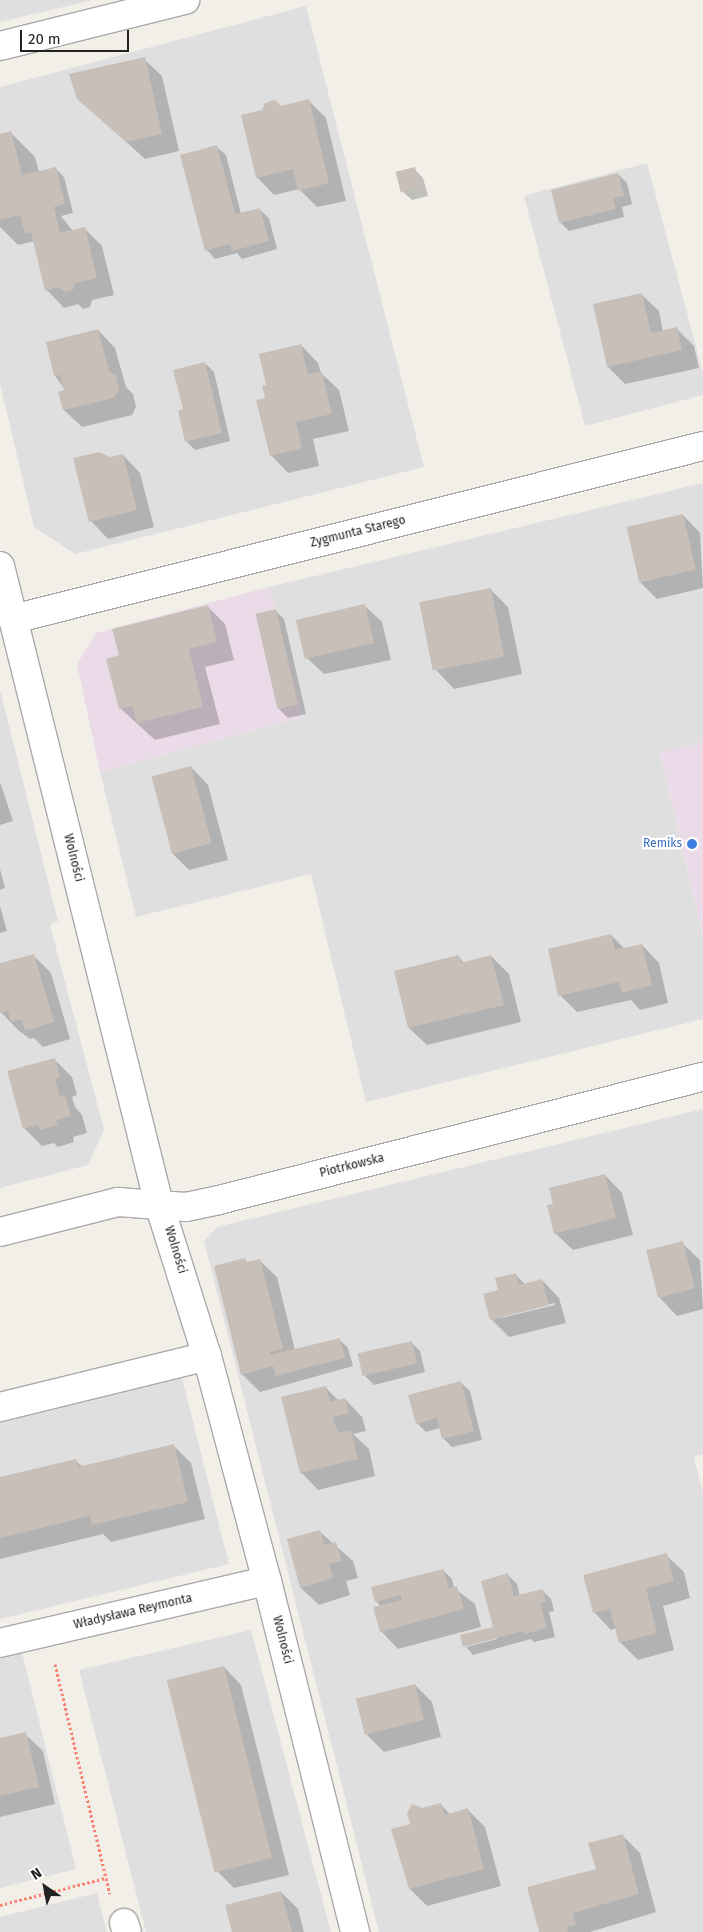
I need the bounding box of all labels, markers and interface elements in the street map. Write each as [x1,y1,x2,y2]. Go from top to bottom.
scale bar [22,20,131,52]
text: 20 m [28,30,61,48]
street label: Zygmunta Starego [309,513,407,551]
street label: Wolności [60,832,86,884]
place label: Remiks [643,837,682,851]
marker: Remiks [686,838,698,850]
street label: Piotrkowska [318,1151,386,1181]
street label: Wolności [161,1224,189,1276]
street label: Władysława Reymonta [72,1591,194,1633]
street label: Wolności [269,1614,295,1666]
north arrow [20,1862,70,1912]
text: N [28,1864,45,1884]

